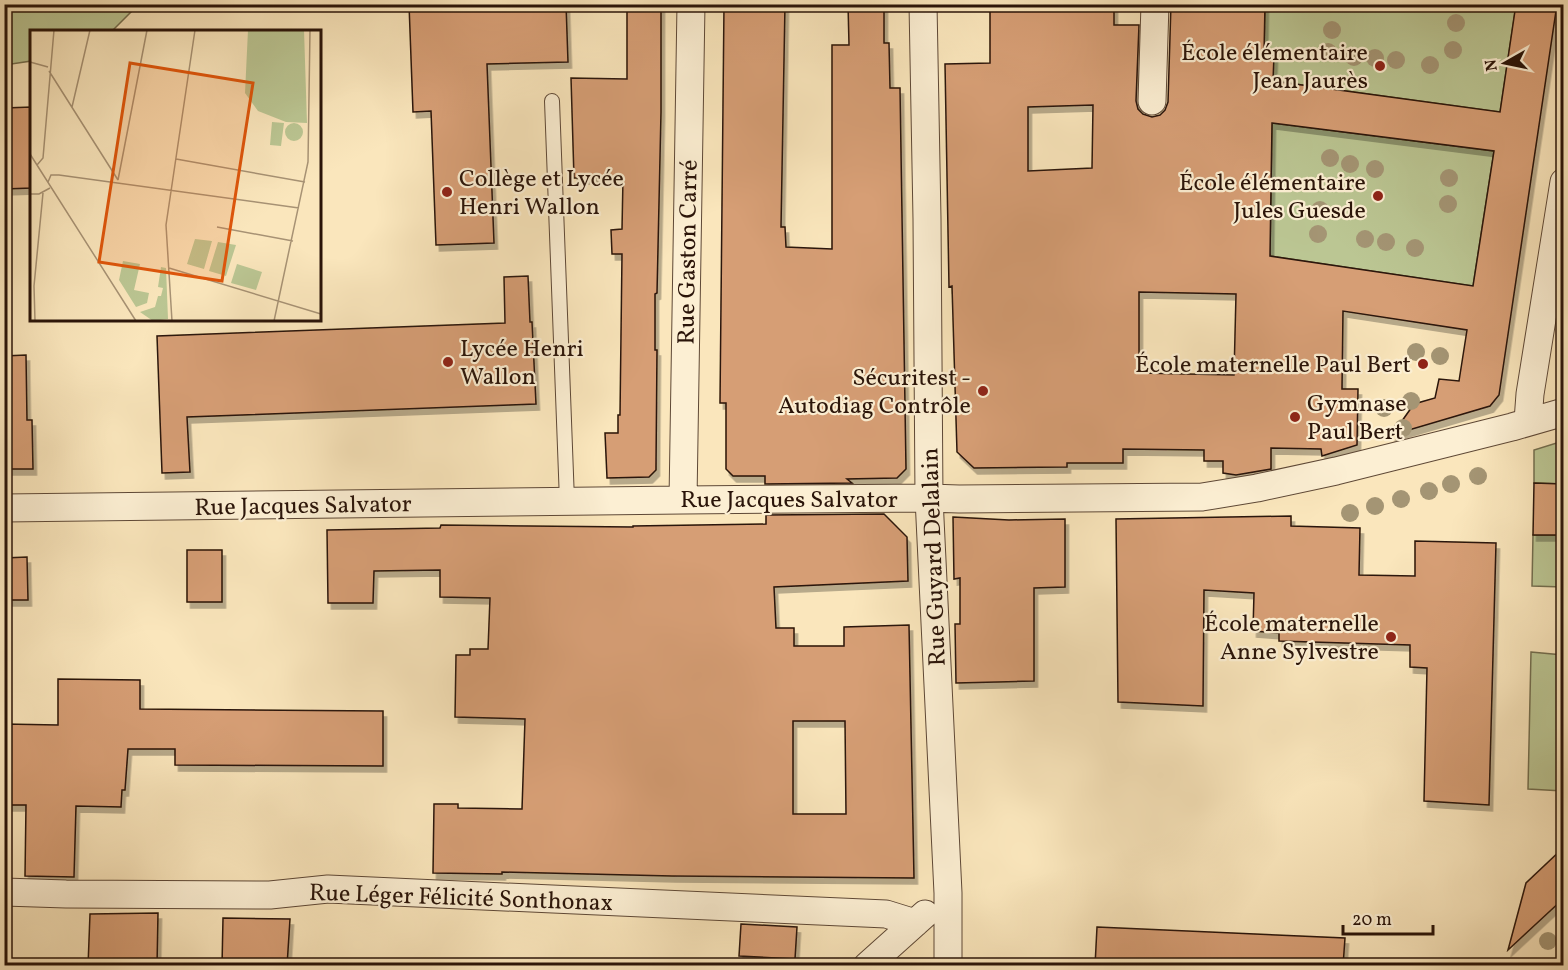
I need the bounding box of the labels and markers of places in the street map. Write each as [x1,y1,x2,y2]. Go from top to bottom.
place label: École élémentaire Jean Jaurès [1181,37,1368,99]
marker: École élémentaire Jean Jaurès [1373,59,1387,73]
place label: Collège et Lycée Henri Wallon [459,163,624,225]
place label: École élémentaire Jules Guesde [1179,167,1366,229]
marker: Collège et Lycée Henri Wallon [440,185,454,199]
marker: École élémentaire Jules Guesde [1371,189,1385,203]
place label: Lycée Henri Wallon [460,333,584,395]
place label: École maternelle Paul Bert [1135,349,1411,383]
marker: Lycée Henri Wallon [441,355,455,369]
marker: École maternelle Paul Bert [1416,357,1430,371]
place label: Sécuritest - Autodiag Contrôle [778,362,971,424]
marker: Sécuritest - Autodiag Contrôle [976,384,990,398]
place label: Gymnase Paul Bert [1307,388,1407,450]
marker: Gymnase Paul Bert [1288,410,1302,424]
place label: École maternelle Anne Sylvestre [1204,608,1379,670]
marker: École maternelle Anne Sylvestre [1384,630,1398,644]

